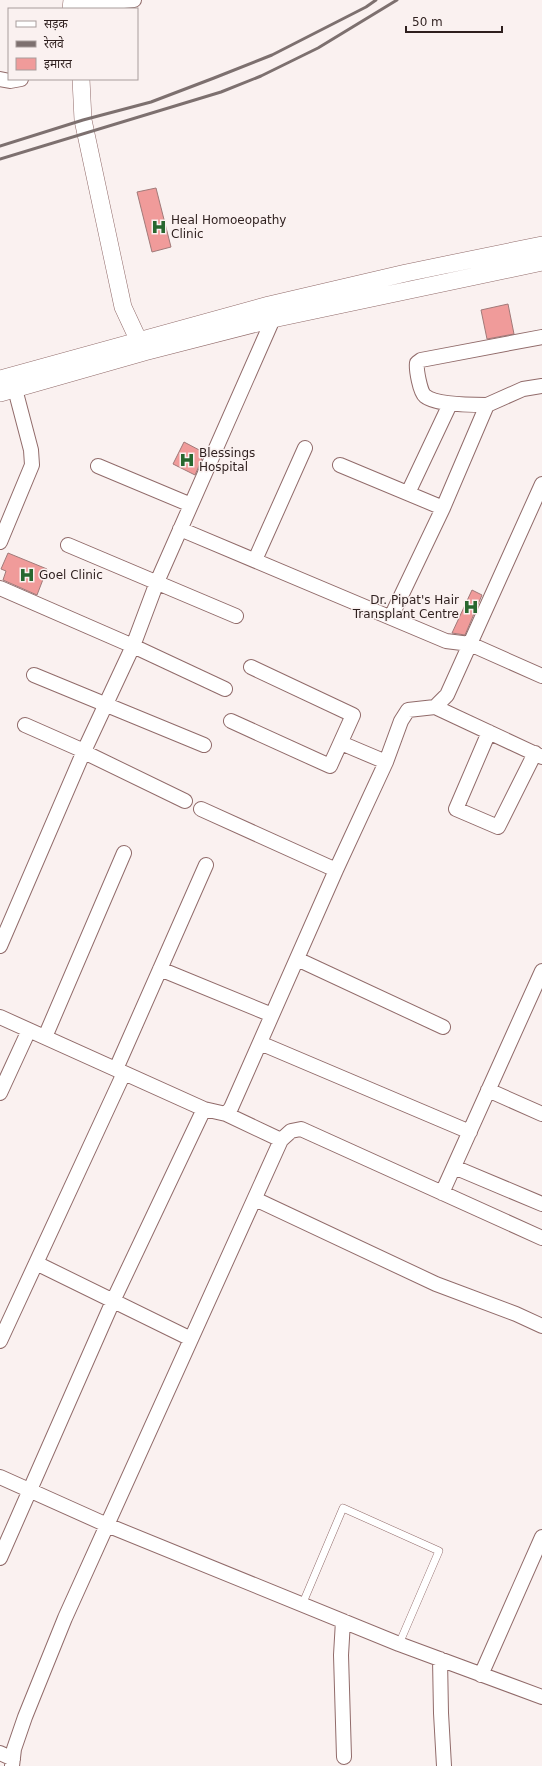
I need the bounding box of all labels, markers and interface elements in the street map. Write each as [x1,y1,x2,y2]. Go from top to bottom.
legend [8,8,138,80]
scale bar [406,8,502,34]
text: 50 m [412,15,443,29]
text: सड़क [44,17,69,31]
text: रेलवे [44,36,64,51]
text: इमारत [44,57,73,71]
place label: Heal Homoeopathy Clinic [171,213,286,241]
hospital icon: Heal Homoeopathy Clinic [150,218,168,236]
place label: Blessings Hospital [199,446,255,474]
hospital icon: Blessings Hospital [178,451,196,469]
hospital icon: Goel Clinic [18,566,36,584]
place label: Goel Clinic [39,568,103,582]
place label: Dr. Pipat's Hair Transplant Centre [352,593,459,621]
hospital icon: Dr. Pipat's Hair Transplant Centre [462,598,480,616]

